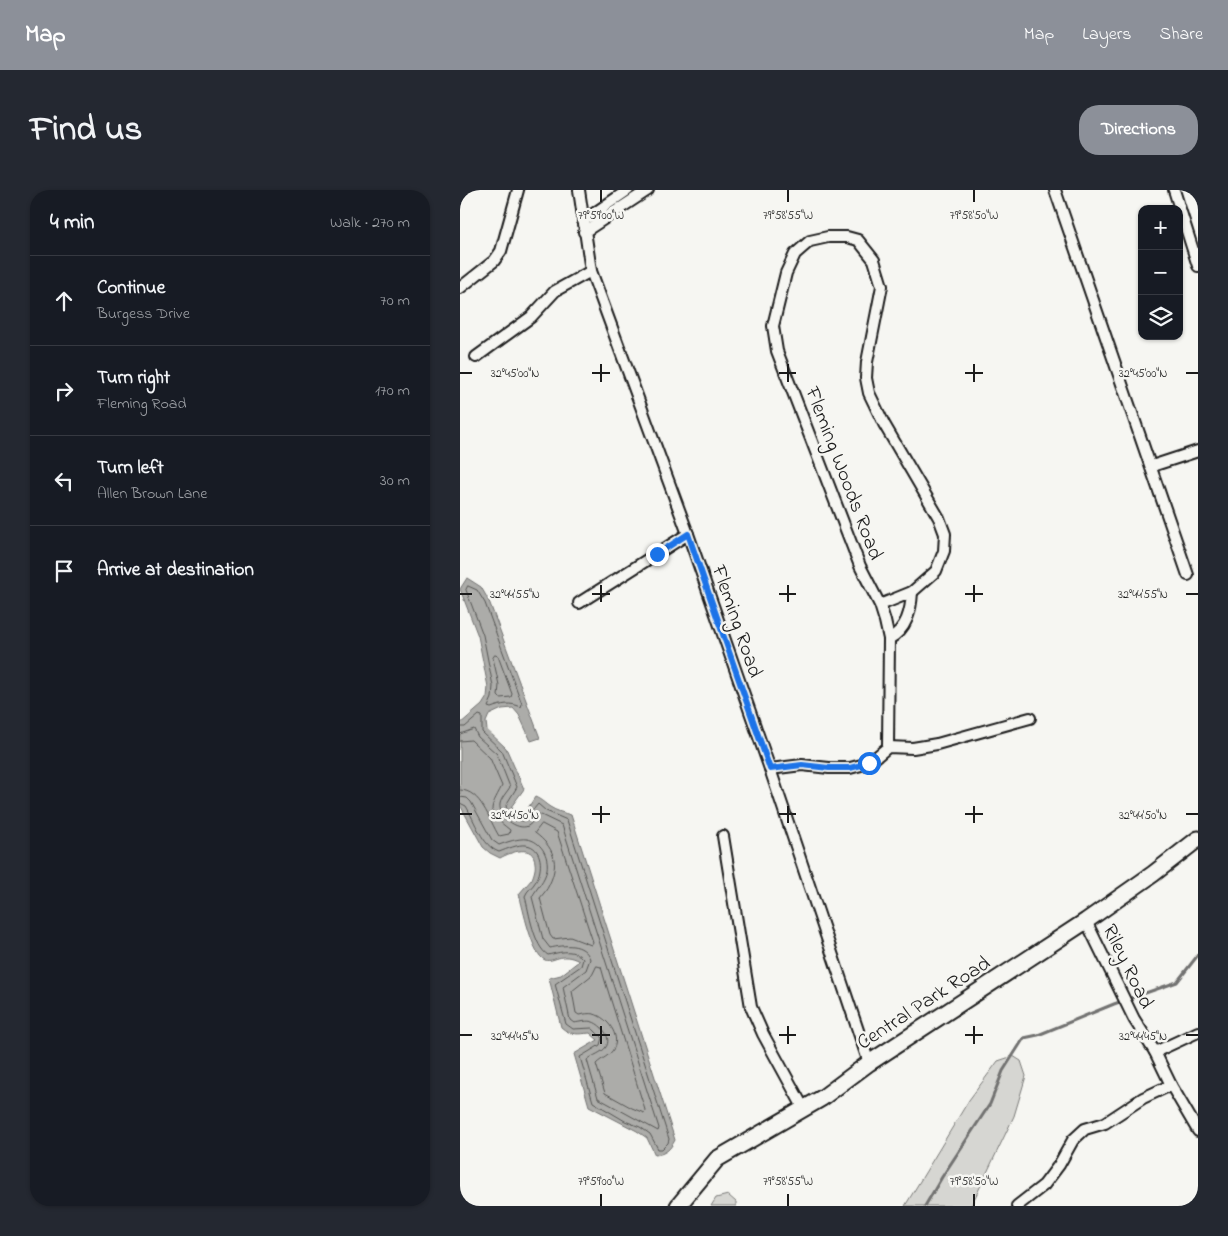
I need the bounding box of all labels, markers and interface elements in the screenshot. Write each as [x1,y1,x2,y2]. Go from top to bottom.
text: Map [25,18,66,53]
text: Map [1024,22,1054,48]
text: Layers [1082,22,1132,48]
text: Share [1160,22,1203,48]
text: Find us [30,105,142,156]
button: Directions [1079,105,1198,155]
map controls [1138,205,1183,340]
button: + [1138,205,1183,250]
text: 79°59'00"W [578,207,624,225]
text: 79°58'55"W [763,207,813,225]
text: 79°58'50"W [950,207,998,225]
text: 4 min [50,208,94,238]
text: Walk · 270 m [330,211,410,235]
button: − [1138,250,1183,295]
text: Continue [97,275,165,302]
icon: ahead [50,287,78,315]
text: 70 m [380,289,410,313]
button: layers [1138,295,1183,340]
text: Burgess Drive [97,302,190,326]
text: Turn right [97,365,170,392]
text: 32°45'00"N [491,365,539,383]
text: 32°45'00"N [1119,365,1167,383]
icon: right [50,377,78,405]
text: 170 m [375,379,410,403]
street label: Fleming Woods Road [794,382,890,566]
text: Fleming Road [97,392,186,416]
text: Turn left [97,455,164,482]
icon: left [50,467,78,495]
text: 30 m [380,469,410,493]
text: Allen Brown Lane [97,482,207,506]
route end [646,543,669,566]
icon: arrive [50,557,78,585]
text: Arrive at destination [97,557,254,584]
street label: Fleming Road [701,560,769,683]
text: 32°44'55"N [490,586,540,604]
text: 32°44'55"N [1118,586,1168,604]
route start [858,752,881,775]
text: 32°44'50"N [491,807,539,825]
text: 32°44'50"N [1119,807,1167,825]
street label: Riley Road [1092,919,1161,1015]
street label: Central Park Road [851,949,997,1058]
text: 32°44'45"N [491,1028,539,1046]
text: 32°44'45"N [1119,1028,1167,1046]
text: 79°59'00"W [578,1173,624,1191]
text: 79°58'55"W [763,1173,813,1191]
text: 79°58'50"W [950,1173,998,1191]

